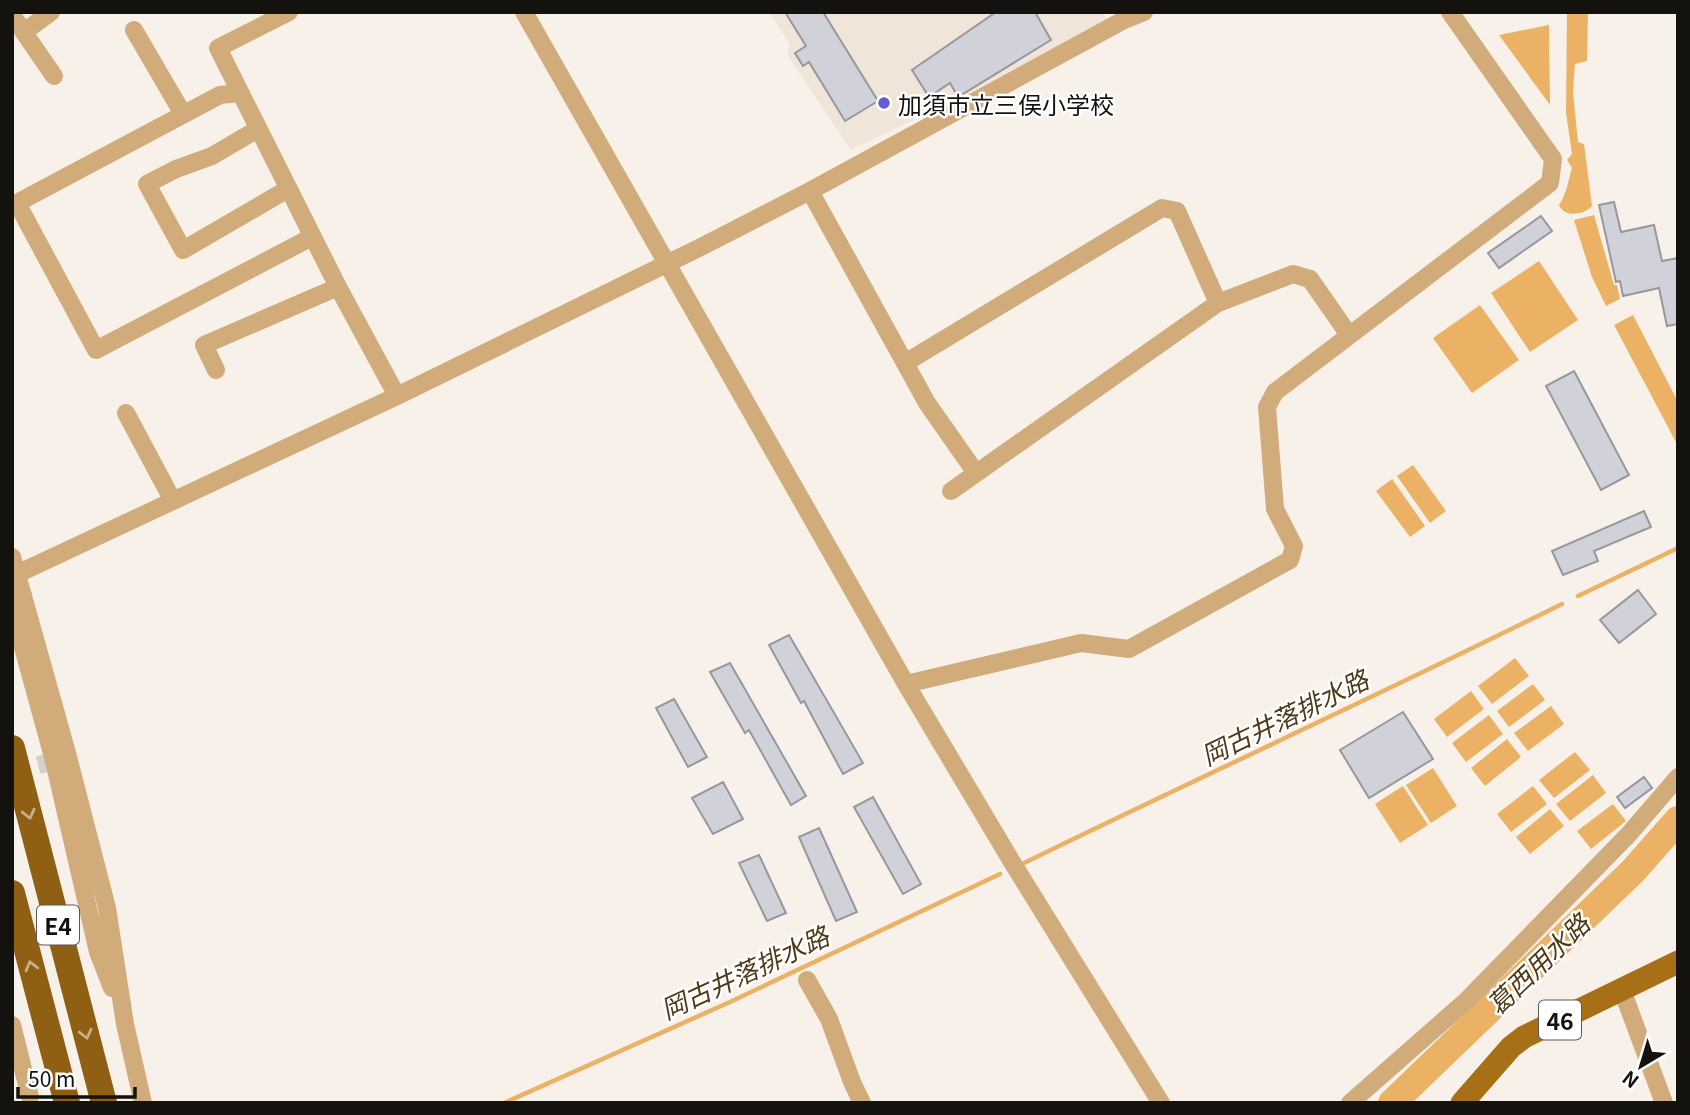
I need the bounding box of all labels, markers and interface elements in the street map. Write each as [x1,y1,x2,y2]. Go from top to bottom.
place label: 加須市立三俣小学校 [898,86,1114,121]
marker: 加須市立三俣小学校 [876,95,892,111]
water label: 岡古井落排水路 [1194,659,1376,773]
one-way arrow [21,808,35,820]
water label: 葛西用水路 [1477,903,1598,1021]
road number: E4 [37,906,79,944]
water label: 岡古井落排水路 [654,915,836,1026]
one-way arrow [25,960,39,972]
road number: 46 [1539,1001,1581,1040]
one-way arrow [78,1028,92,1040]
north arrow [1606,1031,1676,1101]
scale bar [18,1056,135,1100]
text: 50 m [28,1063,75,1093]
text: N [1616,1066,1644,1096]

